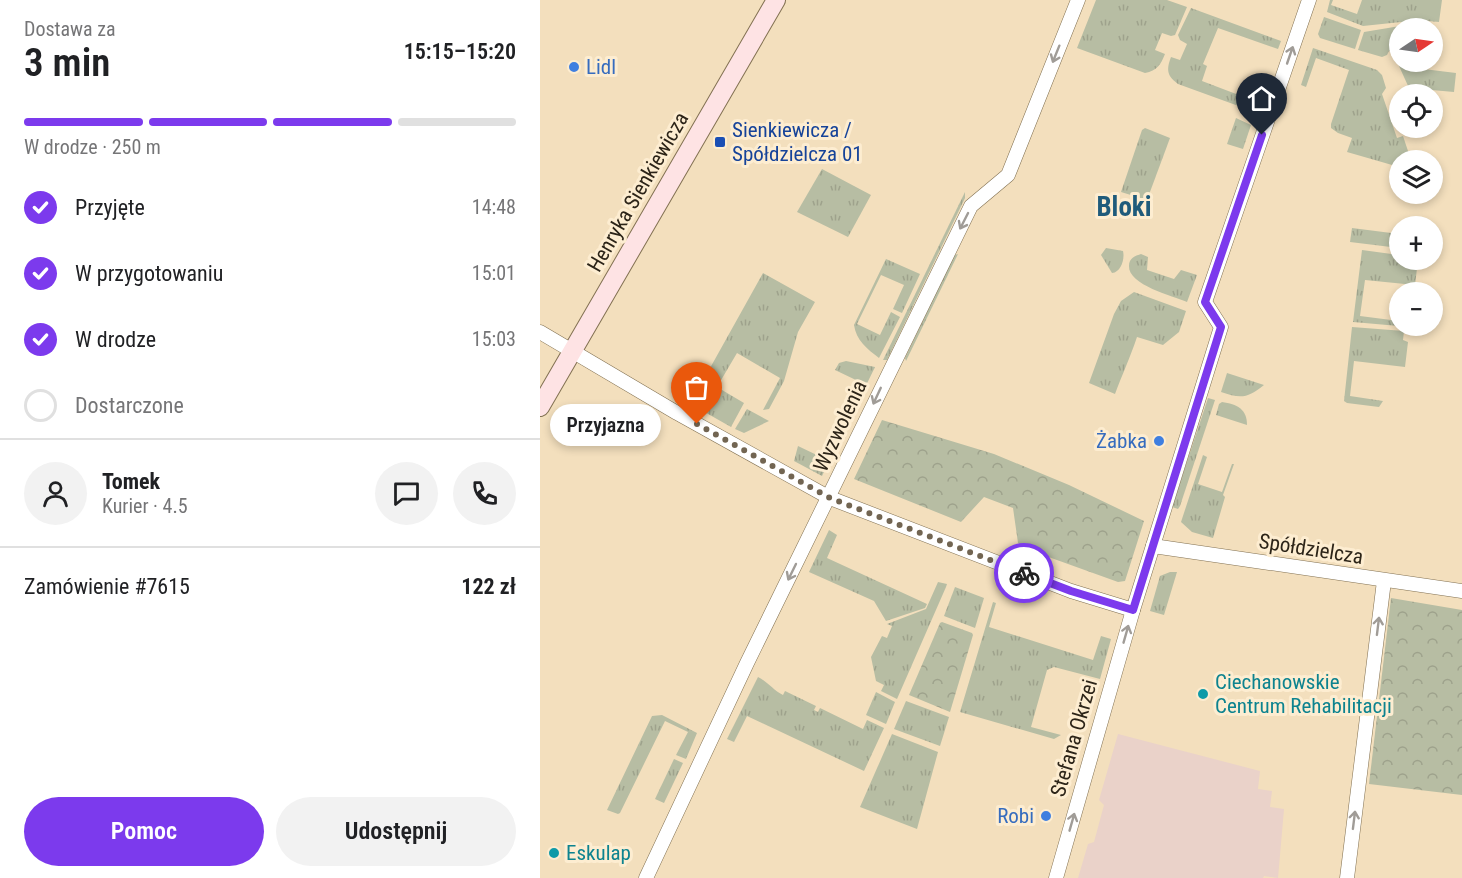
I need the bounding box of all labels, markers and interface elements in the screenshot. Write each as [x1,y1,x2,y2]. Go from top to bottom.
text: Dostawa za [24,17,116,41]
north arrow [1389,18,1443,72]
map controls [1389,18,1443,336]
text: 15:15–15:20 [404,39,516,64]
text: 3 min [24,40,110,86]
one-way arrow [1050,45,1061,63]
one-way arrow [1285,46,1296,65]
place label: Lidl [586,55,616,79]
marker: Lidl [567,60,581,74]
pin [1236,73,1287,135]
icon: home [1245,82,1278,115]
button: locate [1389,84,1443,138]
street label: Henryka Sienkiewicza [583,108,693,276]
place label: Sienkiewicza / Spółdzielcza 01 [732,118,863,166]
text: W drodze · 250 m [24,135,161,159]
marker: Sienkiewicza / Spółdzielcza 01 [713,135,727,149]
button: layers [1389,150,1443,204]
icon: check [24,191,57,224]
district label: Bloki [1096,191,1152,223]
text: Przyjęte [75,195,145,220]
text: 14:48 [472,195,516,219]
one-way arrow [957,212,969,230]
button: + [1389,216,1443,270]
icon: check [24,257,57,290]
text: W przygotowaniu [75,261,223,286]
text: 15:01 [472,261,516,285]
button: − [1389,282,1443,336]
icon: check [24,323,57,356]
text: W drodze [75,327,156,352]
text: 15:03 [472,327,516,351]
pin [671,362,722,424]
icon: bag [680,371,713,404]
street label: Wyzwolenia [808,377,872,475]
one-way arrow [871,387,883,405]
text: Dostarczone [75,393,184,418]
callout: Przyjazna [550,403,661,445]
text: Przyjazna [566,413,645,437]
place label: Żabka [1096,429,1147,453]
marker: Żabka [1152,434,1166,448]
button: person [24,462,87,525]
button: chat [375,462,438,525]
button: phone [453,462,516,525]
text: Tomek [102,469,160,494]
text: Kurier · 4.5 [102,494,188,518]
street label: Spółdzielcza [1257,529,1365,569]
courier [994,543,1054,603]
icon: bike [1008,557,1041,590]
one-way arrow [786,562,798,580]
text: Zamówienie #7615 [24,574,190,599]
text: 122 zł [461,574,516,599]
one-way arrow [1373,617,1384,637]
one-way arrow [1121,625,1132,644]
place label: Ciechanowskie Centrum Rehabilitacji [1215,670,1392,718]
street label: Stefana Okrzei [1046,677,1102,799]
marker: Ciechanowskie Centrum Rehabilitacji [1196,687,1210,701]
button: Pomoc [24,797,264,866]
button: Udostępnij [276,797,516,866]
place label: Robi [997,804,1034,828]
marker: Robi [1039,809,1053,823]
one-way arrow [1349,811,1360,830]
one-way arrow [1067,813,1078,832]
place label: Eskulap [566,841,631,865]
marker: Eskulap [547,846,561,860]

